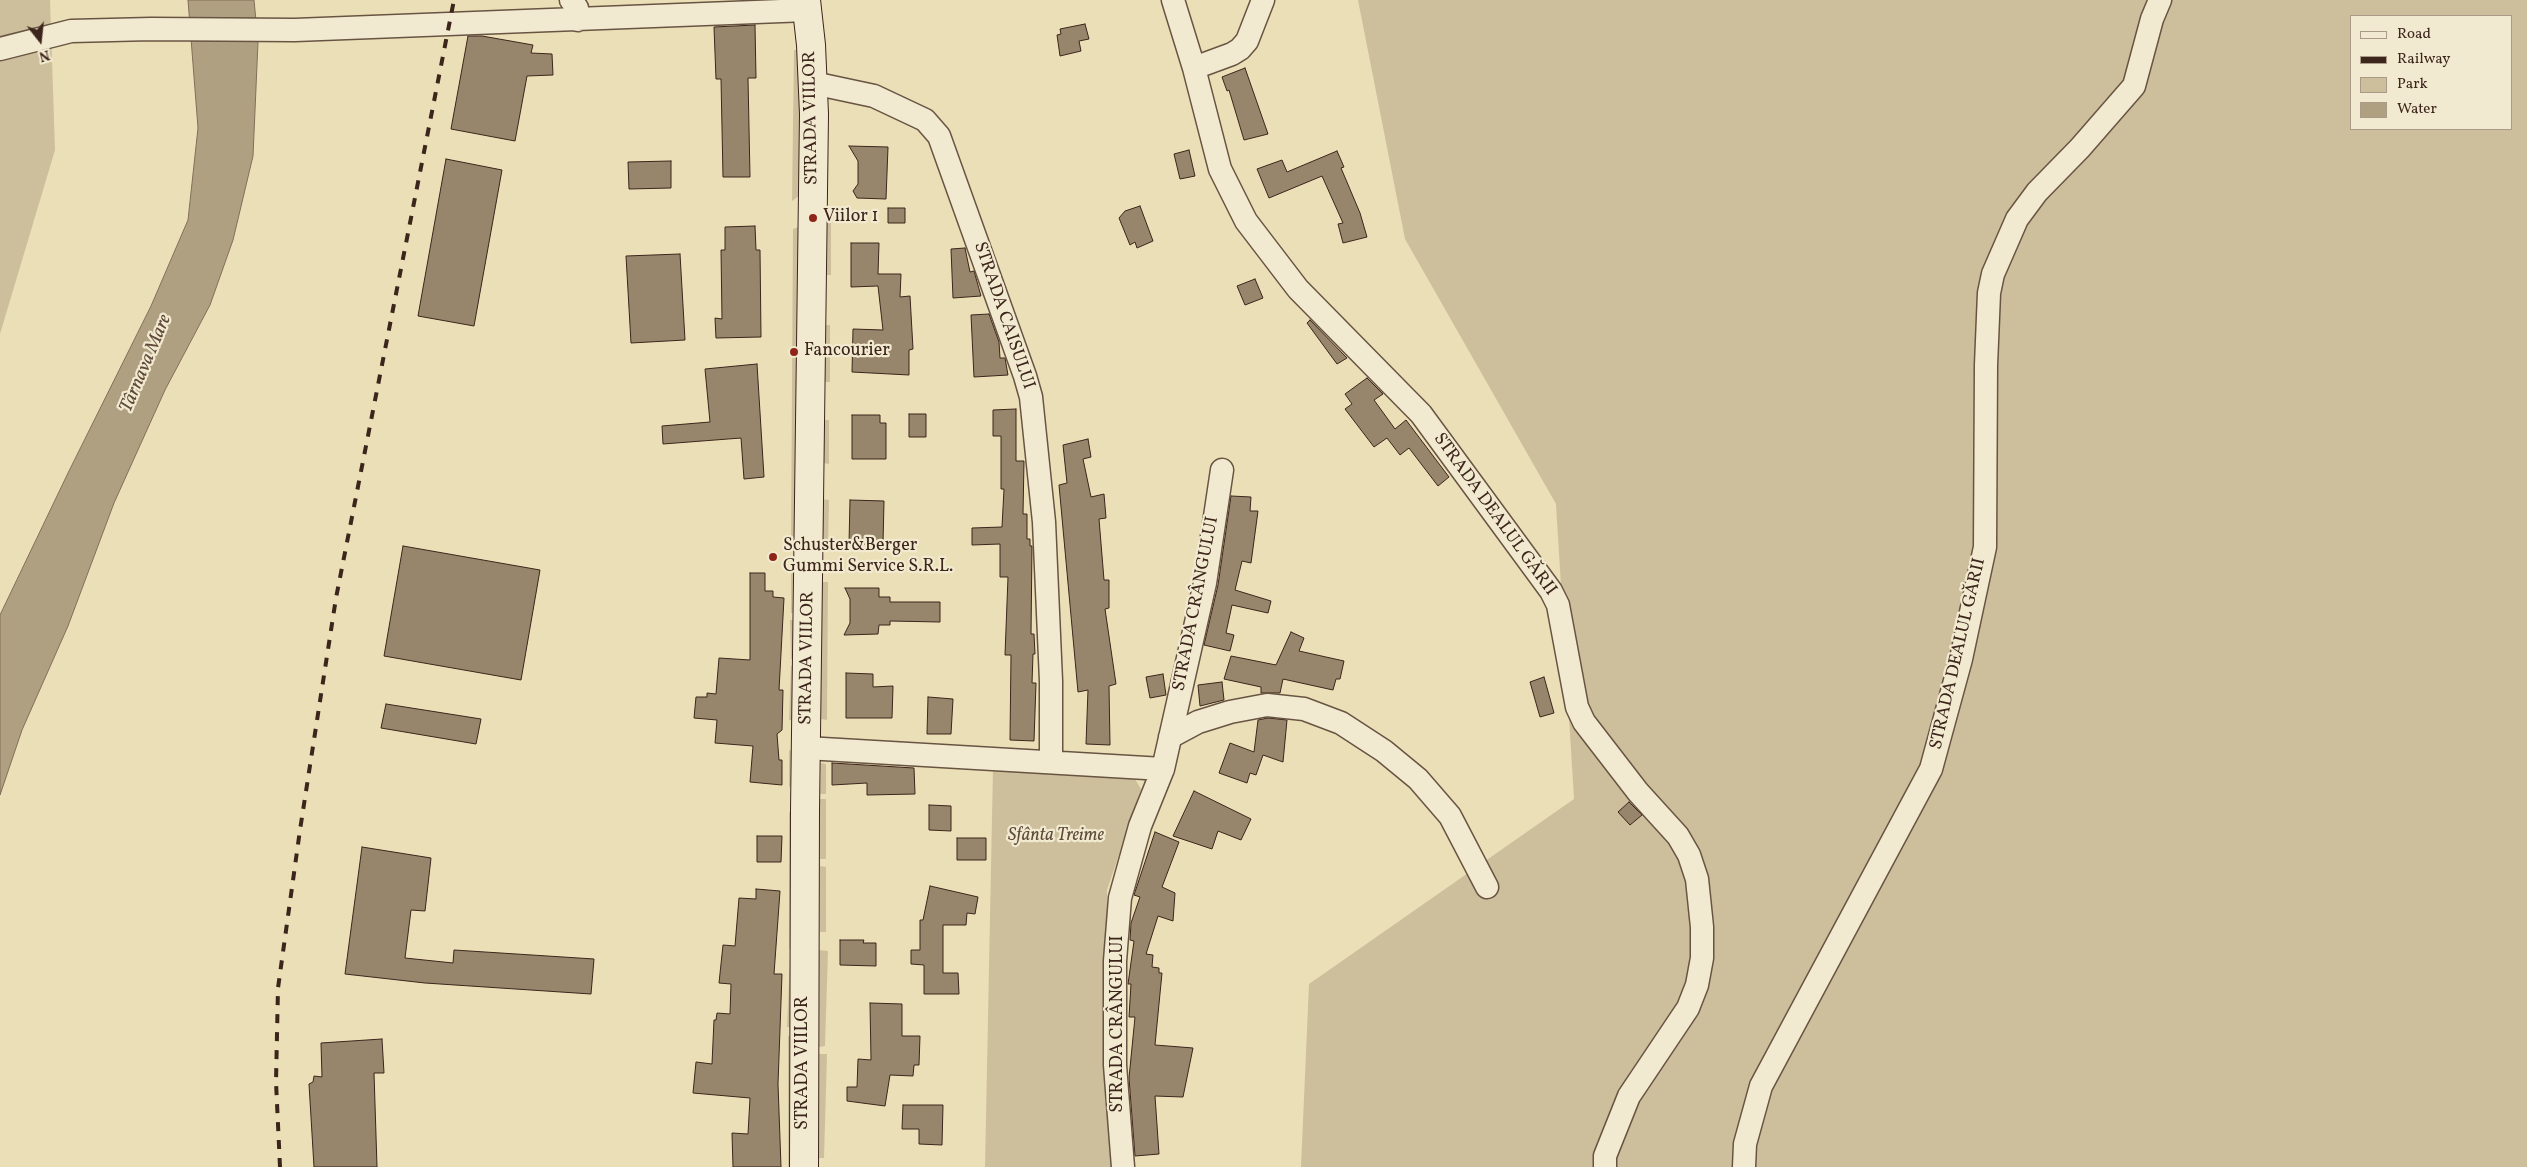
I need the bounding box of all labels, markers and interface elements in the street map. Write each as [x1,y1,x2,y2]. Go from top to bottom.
north arrow [15,15,65,65]
legend [2350,15,2512,130]
text: Road [2397,24,2431,45]
text: N [37,44,52,65]
text: Railway [2397,49,2450,70]
street label: STRADA VIILOR [800,51,824,185]
text: Park [2397,74,2428,95]
text: Water [2397,99,2437,120]
place label: Viilor 1 [823,207,878,229]
marker: Viilor 1 [807,212,819,224]
street label: STRADA CAISULUI [968,239,1038,393]
water label: Târnava Mare [116,312,178,416]
place label: Fancourier [804,341,890,363]
marker: Fancourier [788,346,800,358]
street label: STRADA DEALUL GĂRII [1428,429,1560,601]
street label: STRADA CRÂNGULUI [1169,515,1225,693]
place label: Schuster&Berger Gummi Service S.R.L. [783,536,953,578]
marker: Schuster&Berger Gummi Service S.R.L. [767,551,779,563]
street label: STRADA DEALUL GĂRII [1926,556,1992,752]
street label: STRADA VIILOR [796,591,820,725]
park label: Sfânta Treime [1008,826,1104,848]
street label: STRADA CRÂNGULUI [1108,935,1130,1113]
street label: STRADA VIILOR [793,996,815,1130]

